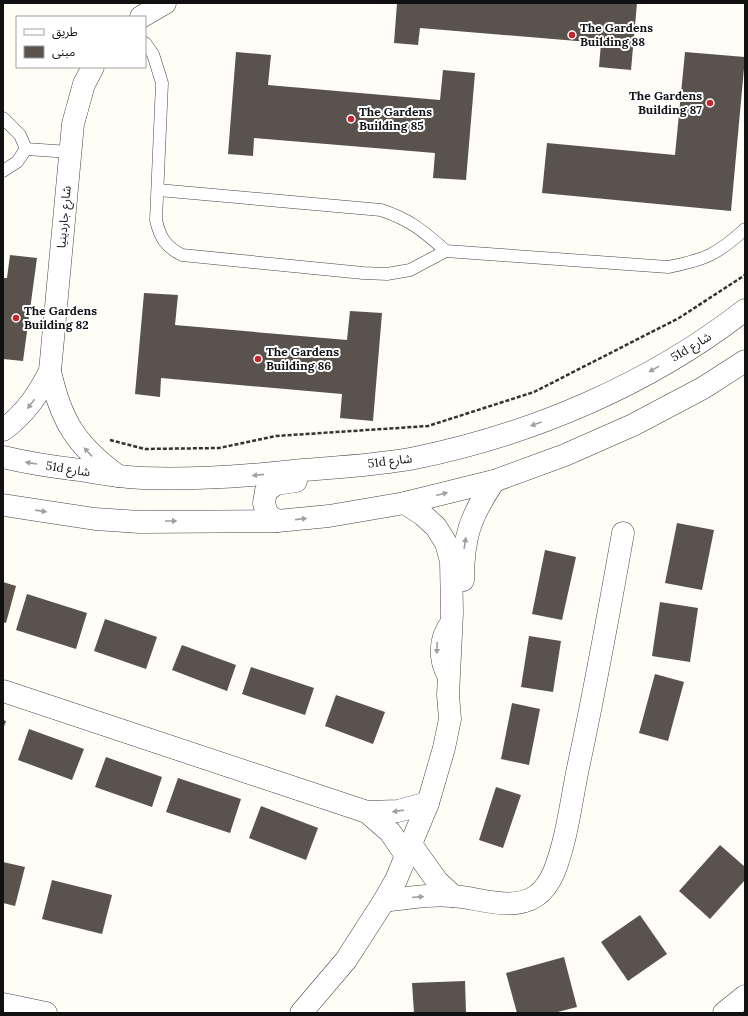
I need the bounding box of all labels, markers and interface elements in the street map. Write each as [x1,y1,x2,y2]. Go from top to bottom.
legend [16,16,146,68]
place label: The Gardens Building 88 [580,20,653,49]
text: طريق [52,24,78,40]
marker: The Gardens Building 88 [567,30,577,40]
text: مبنى [52,44,75,59]
place label: The Gardens Building 87 [629,88,702,117]
marker: The Gardens Building 87 [705,98,715,108]
place label: The Gardens Building 85 [359,104,432,133]
marker: The Gardens Building 85 [346,114,356,124]
street label: شارع جاردينيا [53,185,76,249]
place label: The Gardens Building 82 [24,303,97,332]
marker: The Gardens Building 82 [11,313,21,323]
street label: 51d شارع [668,329,715,366]
place label: The Gardens Building 86 [266,344,339,373]
marker: The Gardens Building 86 [253,354,263,364]
one-way arrow [648,366,659,373]
one-way arrow [26,398,35,409]
one-way arrow [529,421,541,427]
one-way arrow [84,447,93,457]
street label: 51d شارع [367,450,413,473]
street label: 51d شارع [45,458,91,481]
one-way arrow [25,460,37,466]
one-way arrow [252,472,264,478]
one-way arrow [436,490,449,496]
one-way arrow [35,508,47,514]
one-way arrow [295,515,307,522]
one-way arrow [165,518,178,524]
one-way arrow [462,537,468,549]
one-way arrow [433,642,440,654]
one-way arrow [392,808,404,814]
one-way arrow [412,894,424,900]

